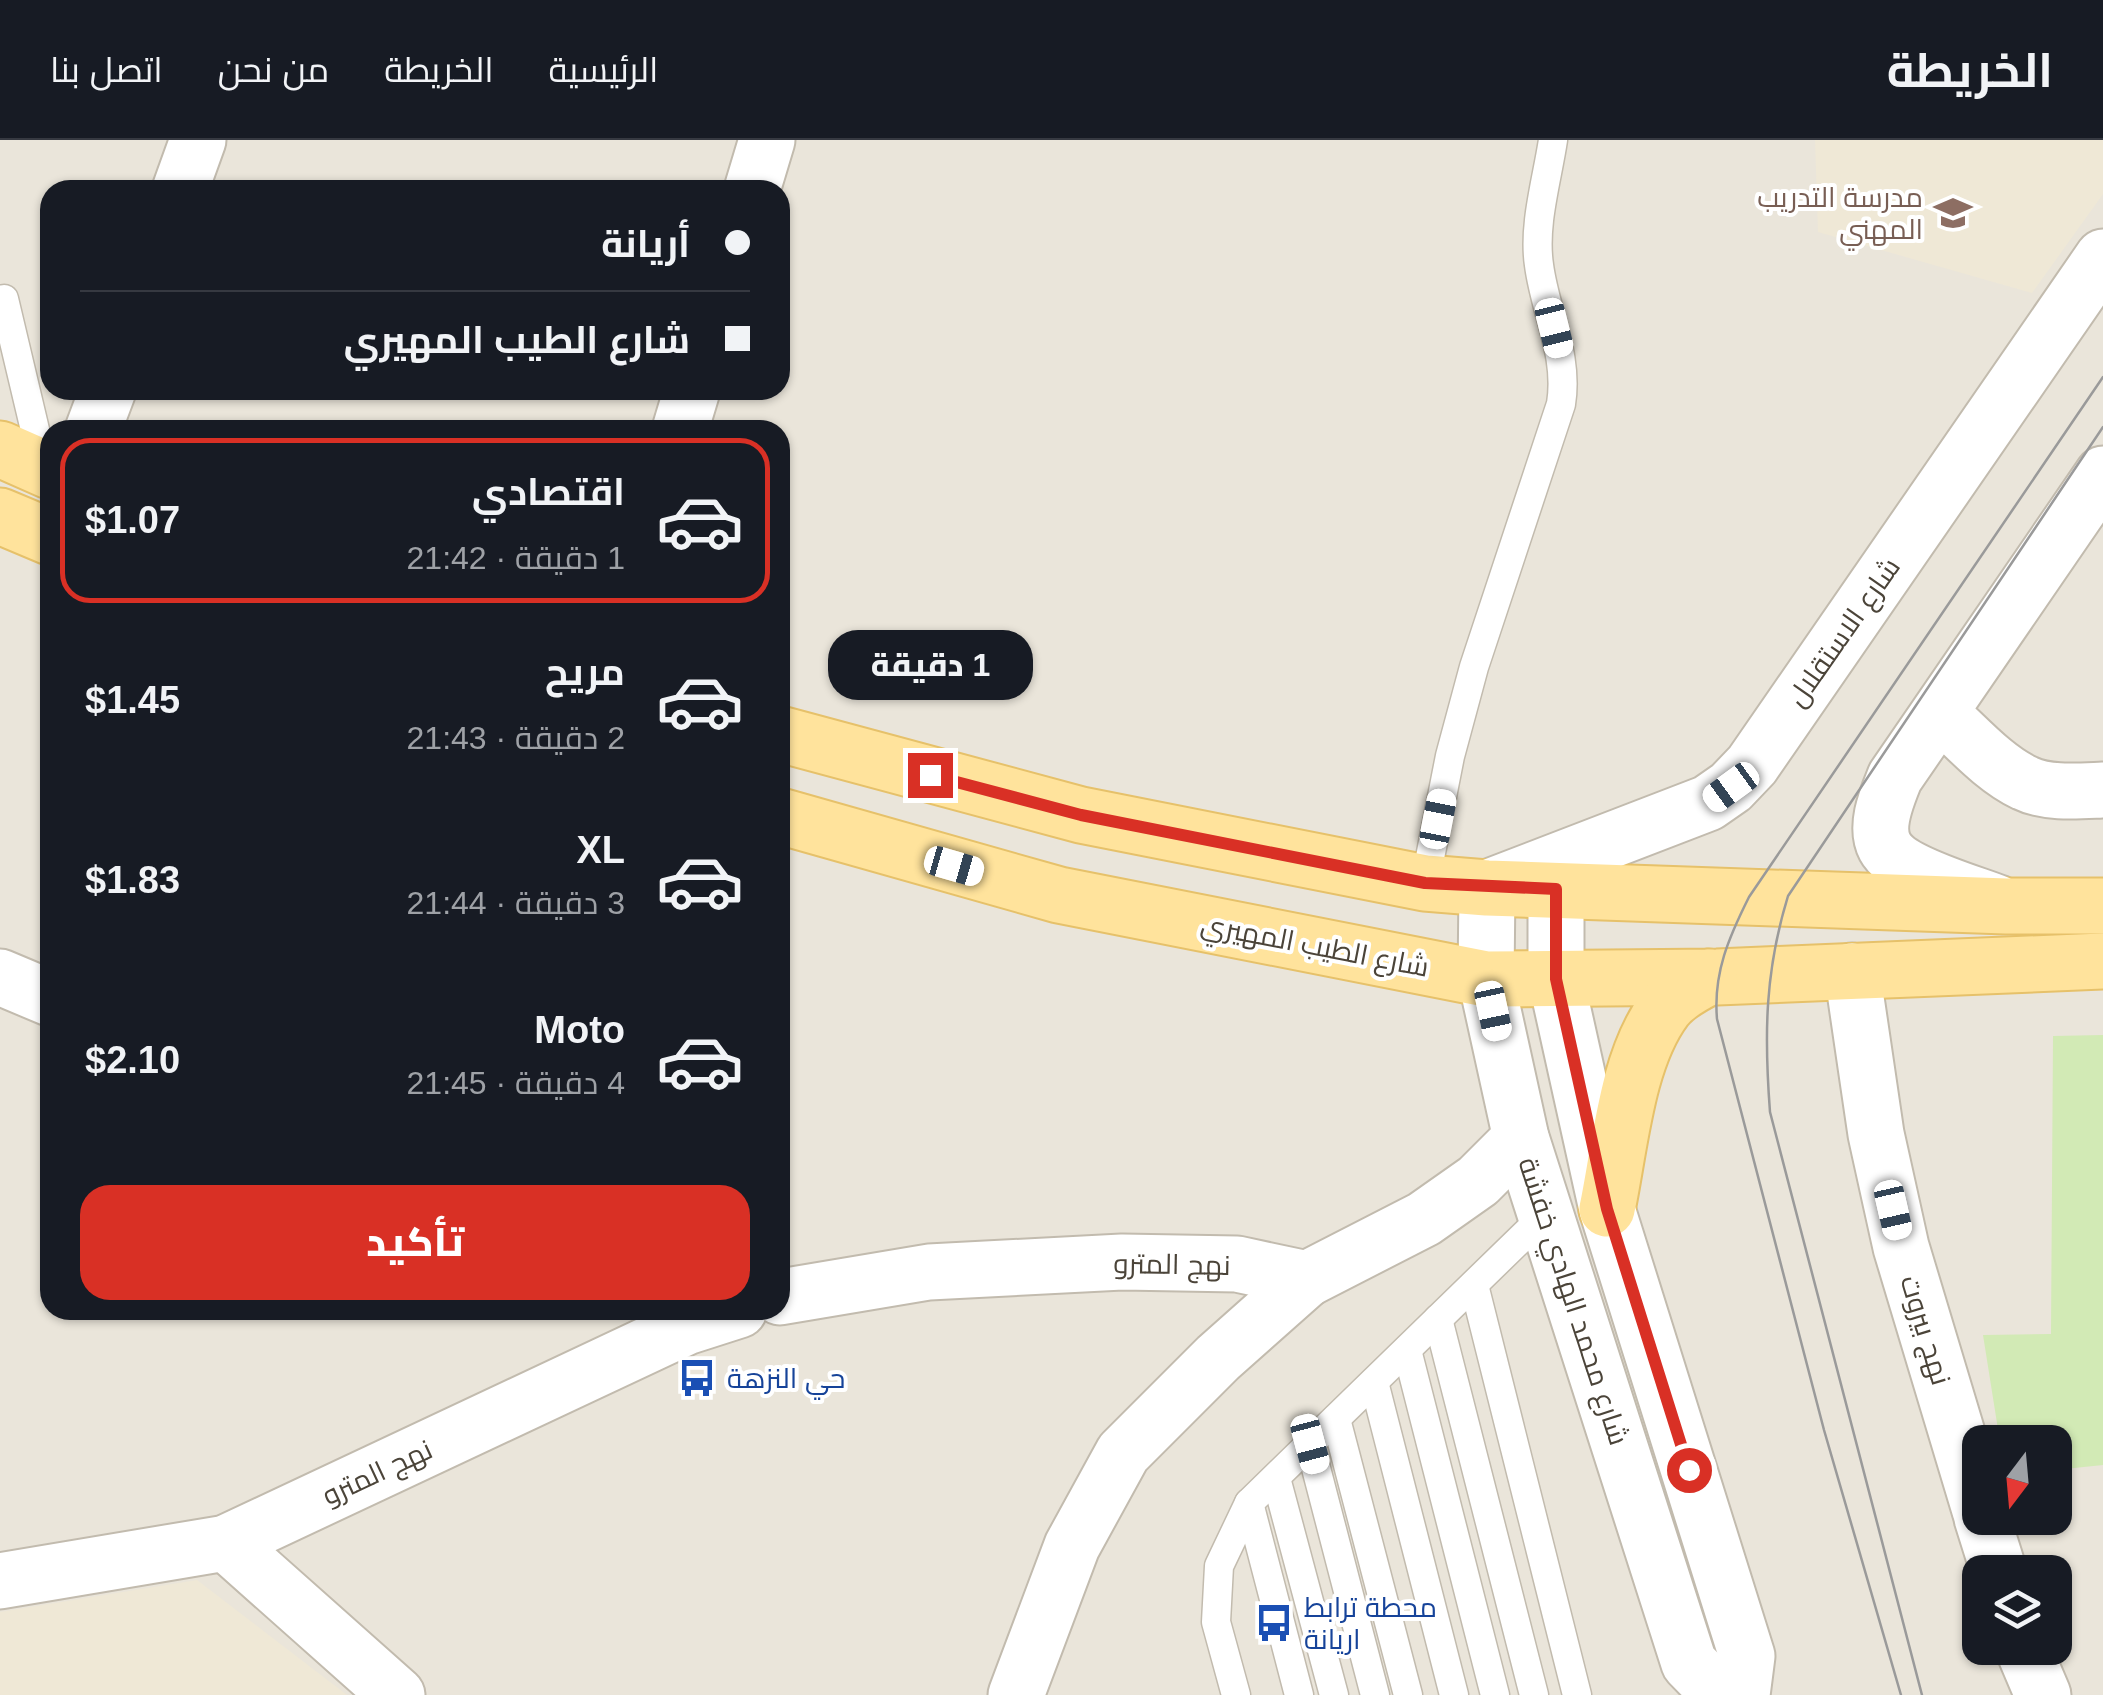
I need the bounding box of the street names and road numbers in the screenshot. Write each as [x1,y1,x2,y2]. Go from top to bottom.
street label: شارع الاستقلال [1781,552,1909,714]
street label: شارع الطيب المهيري [1197,908,1431,989]
street label: شارع محمد الهادي خفشة [1507,1153,1635,1451]
street label: نهج المترو [1113,1248,1231,1284]
street label: نهج بيروت [1891,1272,1957,1389]
street label: نهج المترو [317,1434,438,1514]

